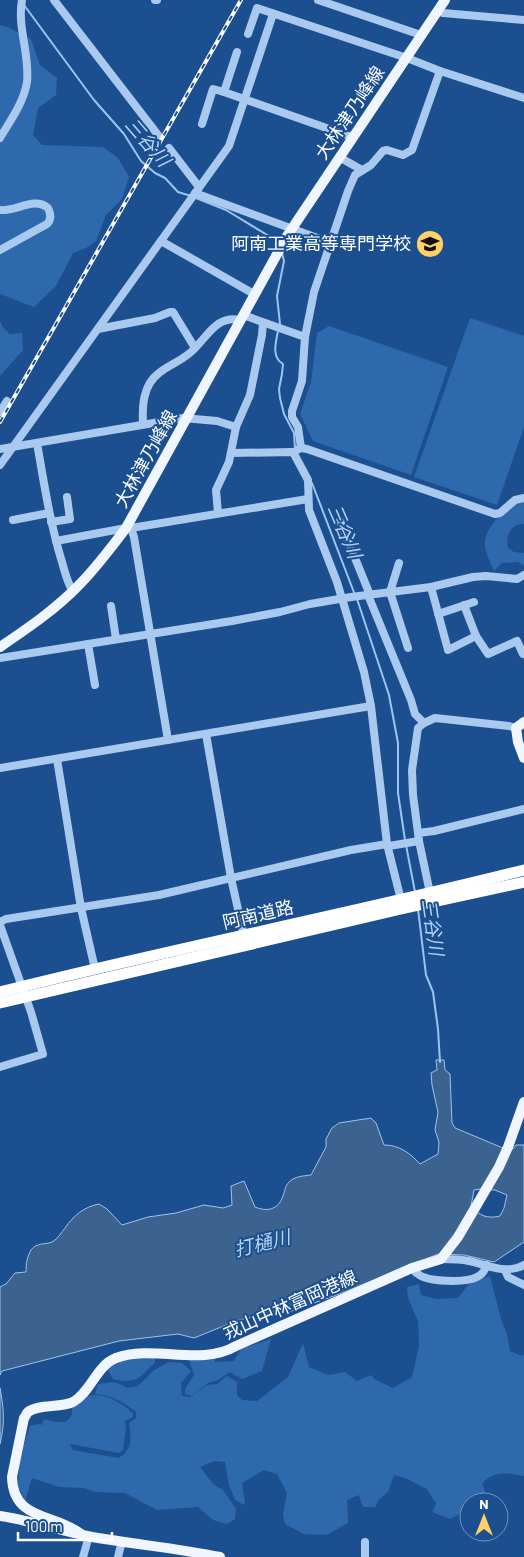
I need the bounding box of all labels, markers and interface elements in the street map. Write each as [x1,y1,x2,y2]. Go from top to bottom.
street label: 大林津乃峰線 [310,62,388,163]
water label: 三谷川 [121,113,177,172]
school or university icon: 阿南工業高等専門学校 [415,229,445,259]
place label: 阿南工業高等専門学校 [231,232,411,254]
street label: 大林津乃峰線 [109,406,181,511]
water label: 三谷川 [324,500,368,563]
street label: 阿南道路 [220,895,295,933]
water label: 三谷川 [418,897,449,959]
water label: 打樋川 [231,1224,294,1261]
street label: 戎山中林富岡港線 [219,1265,360,1343]
north arrow [459,1492,509,1542]
text: N [479,1495,489,1512]
scale bar [18,1510,111,1542]
text: 100 m [25,1517,63,1535]

